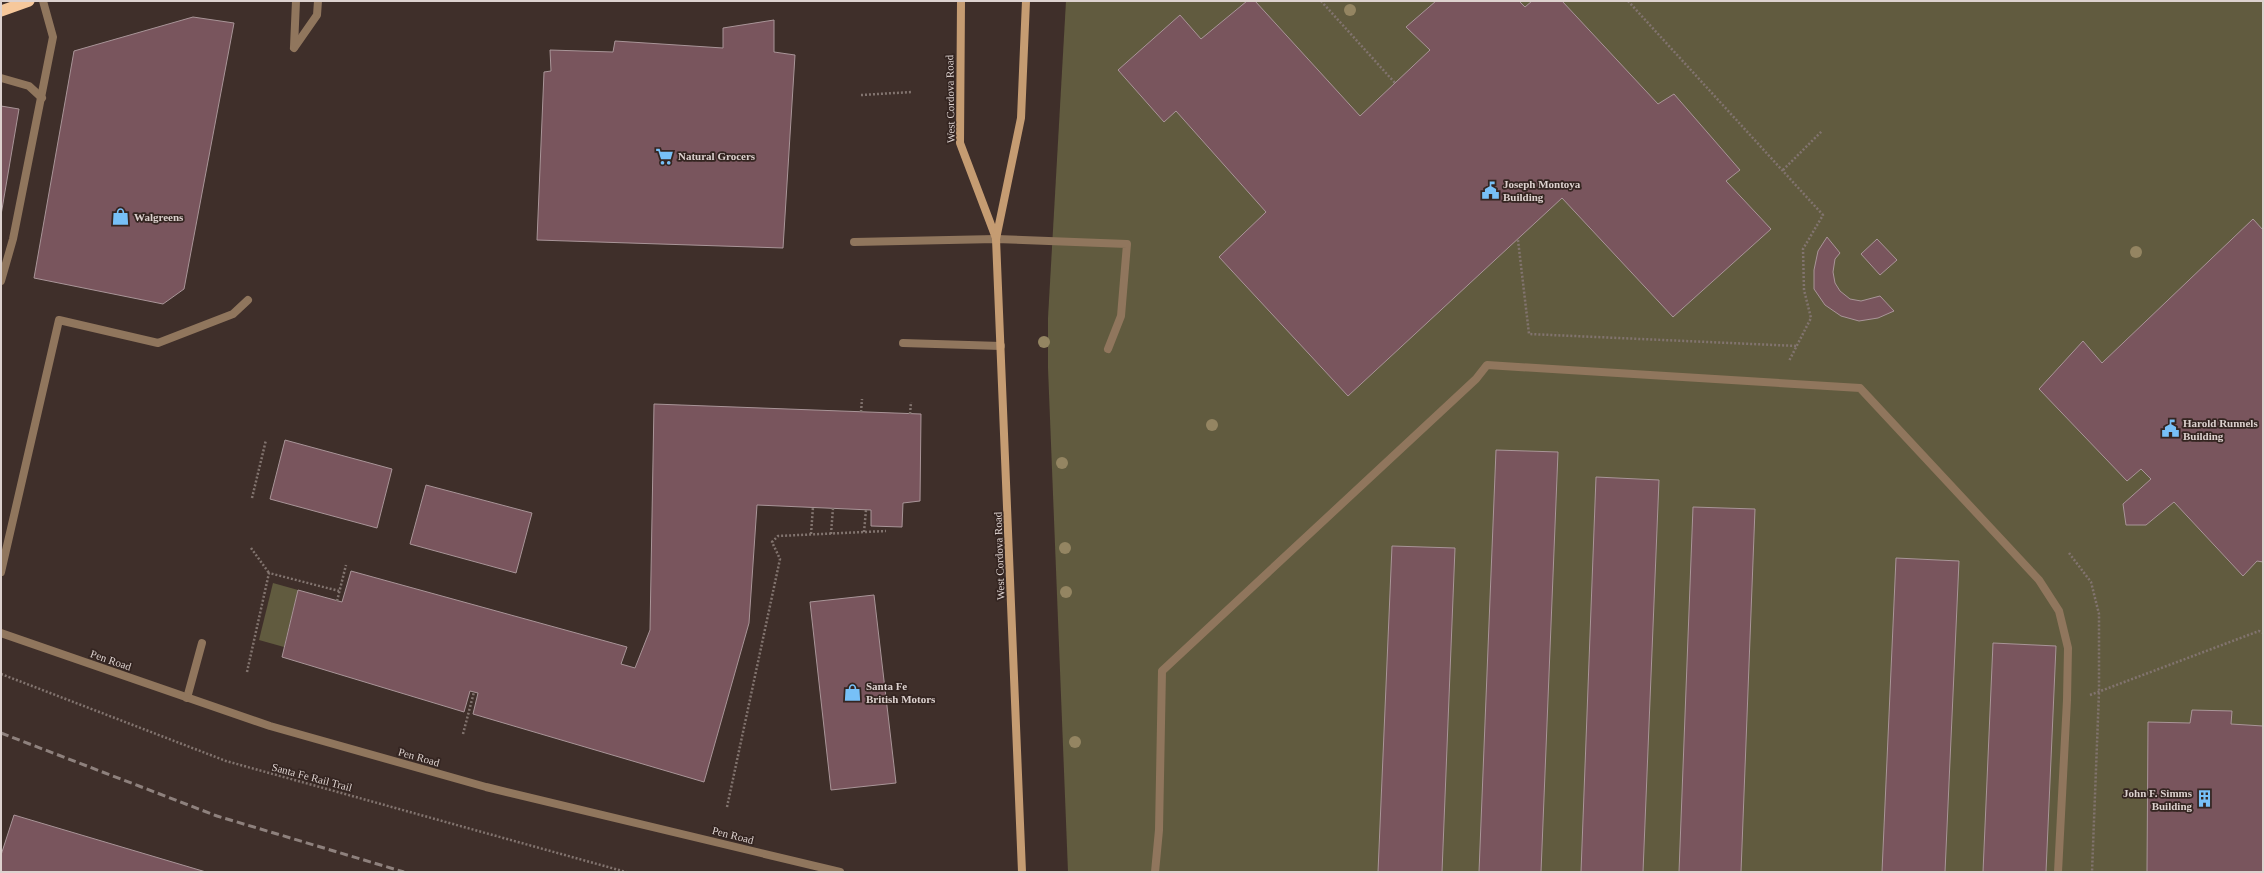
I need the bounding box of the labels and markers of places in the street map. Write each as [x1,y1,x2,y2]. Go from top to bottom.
supermarket icon: Natural Grocers [655,146,675,166]
place label: Natural Grocers [678,150,756,162]
place label: Joseph Montoya Building [1503,178,1581,203]
public building icon: Joseph Montoya Building [1480,180,1500,200]
shop icon: Walgreens [111,207,131,227]
place label: Walgreens [134,211,184,223]
place label: Harold Runnels Building [2183,417,2258,442]
public building icon: Harold Runnels Building [2160,419,2180,439]
place label: Santa Fe British Motors [866,680,936,705]
shop icon: Santa Fe British Motors [843,682,863,702]
place label: John F. Simms Building [2123,787,2193,812]
building icon: John F. Simms Building [2195,789,2215,809]

